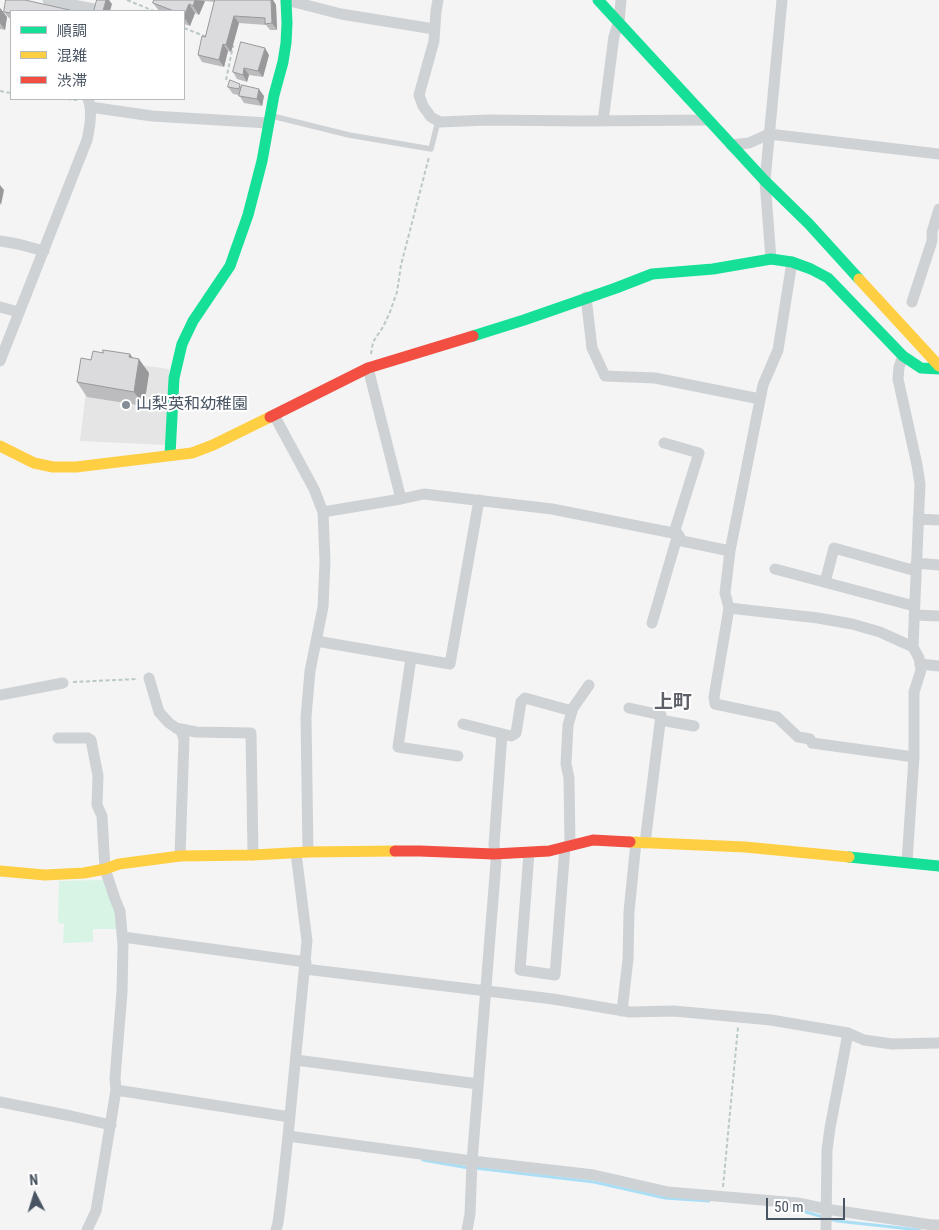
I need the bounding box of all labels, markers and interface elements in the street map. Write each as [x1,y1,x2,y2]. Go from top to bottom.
legend [10,10,185,100]
text: 順調 [57,22,87,40]
text: 混雑 [57,47,87,65]
text: 渋滞 [57,72,87,90]
place label: 山梨英和幼稚園 [136,395,248,415]
marker: 山梨英和幼稚園 [120,399,132,411]
district label: 上町 [654,692,692,714]
north arrow [10,1170,60,1220]
text: N [29,1172,39,1188]
scale bar [769,1188,848,1220]
text: 50 m [774,1198,804,1216]

